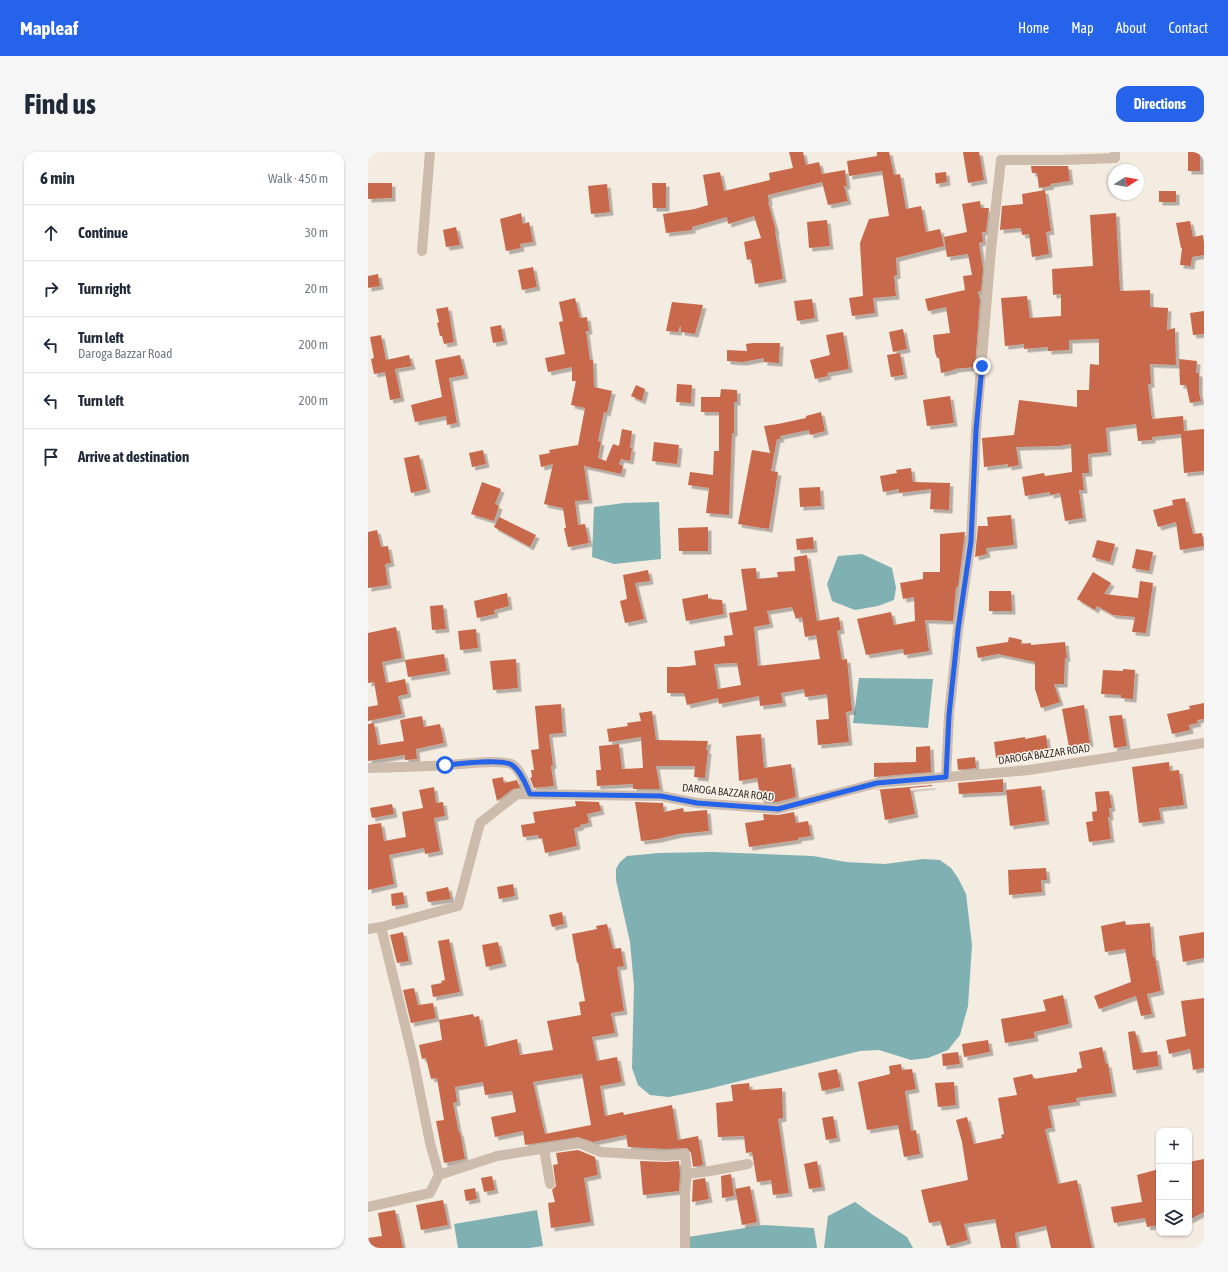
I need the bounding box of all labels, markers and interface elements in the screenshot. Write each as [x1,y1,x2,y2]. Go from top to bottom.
text: Mapleaf [20,17,78,39]
text: Home [1018,20,1049,36]
text: Map [1071,20,1094,36]
text: About [1116,20,1147,36]
text: Contact [1169,20,1208,36]
button: Directions [1116,86,1204,122]
text: Find us [24,88,96,120]
north arrow [1108,164,1144,200]
text: 6 min [40,168,75,188]
text: Walk · 450 m [268,171,328,186]
icon: ahead [40,222,62,244]
text: Continue [78,224,128,241]
text: 30 m [305,225,328,240]
icon: right [40,278,62,300]
text: Turn right [78,280,131,297]
text: 20 m [305,281,328,296]
text: Turn left [78,329,124,346]
icon: left [40,334,62,356]
text: 200 m [299,337,328,352]
text: Daroga Bazzar Road [78,346,172,361]
route end [973,357,991,375]
icon: left [40,390,62,412]
text: Turn left [78,392,124,409]
text: 200 m [299,393,328,408]
icon: arrive [40,446,62,468]
text: Arrive at destination [78,448,189,465]
street label: DAROGA BAZZAR ROAD [997,742,1091,766]
route start [436,756,454,774]
street label: DAROGA BAZZAR ROAD [681,781,775,803]
map controls [1156,1128,1192,1236]
button: + [1156,1128,1192,1164]
button: − [1156,1164,1192,1200]
button: layers [1156,1200,1192,1236]

